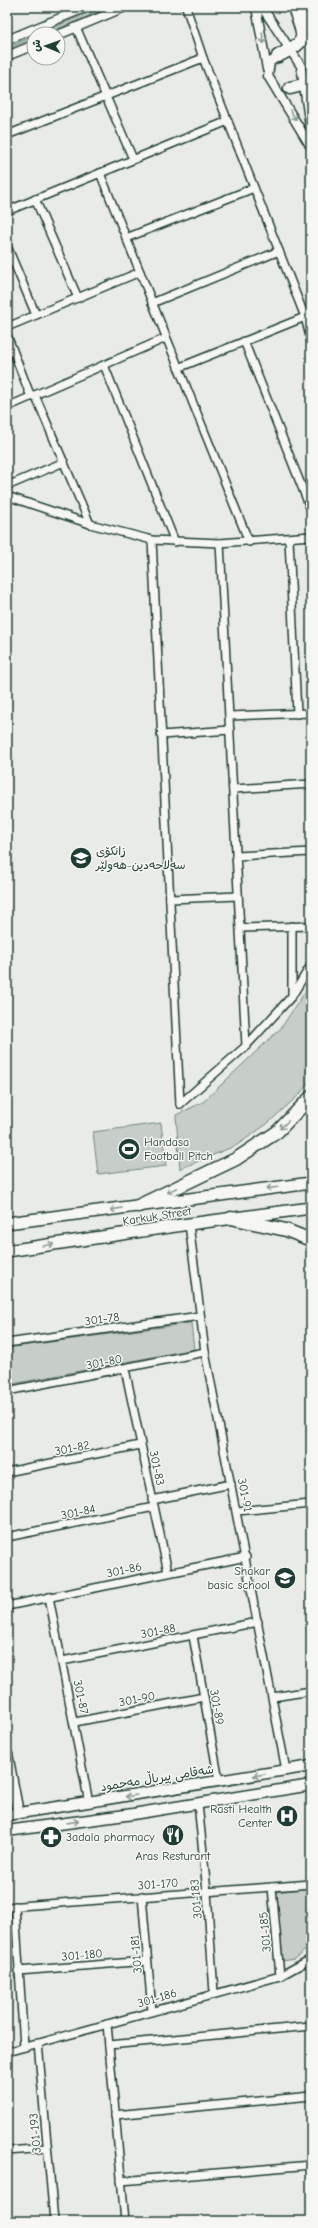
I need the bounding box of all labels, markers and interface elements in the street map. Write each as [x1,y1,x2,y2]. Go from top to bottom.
north arrow [26,26,66,66]
one-way arrow [259,31,267,44]
text: ش [30,39,43,52]
one-way arrow [289,109,297,121]
place label: زانکۆی سەلاحەدین-هەولێر [95,844,186,873]
school or university icon: زانکۆی سەلاحەدین-هەولێر [68,845,94,871]
one-way arrow [279,1120,289,1130]
place label: Handasa Football Pitch [144,1135,213,1163]
sports icon: Handasa Football Pitch [116,1136,142,1162]
one-way arrow [266,1184,279,1192]
one-way arrow [166,1187,178,1194]
street label: Karkuk Street [122,1204,193,1228]
one-way arrow [110,1205,123,1213]
one-way arrow [41,1241,54,1249]
street label: 301-78 [84,1310,120,1328]
street label: 301-80 [85,1352,123,1372]
street label: 301-82 [53,1438,91,1458]
street label: 301-83 [146,1449,168,1487]
street label: 301-91 [235,1477,255,1513]
street label: 301-84 [59,1501,97,1522]
street label: 301-86 [105,1559,143,1581]
place label: Shakar basic school [207,1564,270,1592]
school or university icon: Shakar basic school [272,1565,298,1591]
street label: 301-88 [139,1621,177,1641]
street label: 301-87 [71,1679,92,1716]
street label: 301-89 [207,1688,227,1726]
street label: 301-90 [118,1689,156,1709]
street label: شەقامی پیرباڵ مەحمود [99,1760,215,1795]
one-way arrow [253,1771,266,1779]
one-way arrow [124,1792,137,1800]
place label: Rasti Health Center [210,1802,272,1830]
hospital icon: Rasti Health Center [274,1803,300,1829]
one-way arrow [66,1818,79,1826]
restaurant icon: Aras Resturant [160,1822,186,1848]
pharmacy icon: 3adala pharmacy [38,1824,64,1850]
place label: 3adala pharmacy [66,1830,155,1844]
place label: Aras Resturant [135,1849,211,1863]
street label: 301-170 [137,1876,179,1892]
street label: 301-183 [187,1878,205,1920]
street label: 301-185 [256,1911,274,1953]
street label: 301-181 [127,1934,145,1974]
street label: 301-180 [61,1946,103,1964]
street label: 301-186 [136,1986,178,2010]
street label: 301-193 [26,2112,44,2154]

